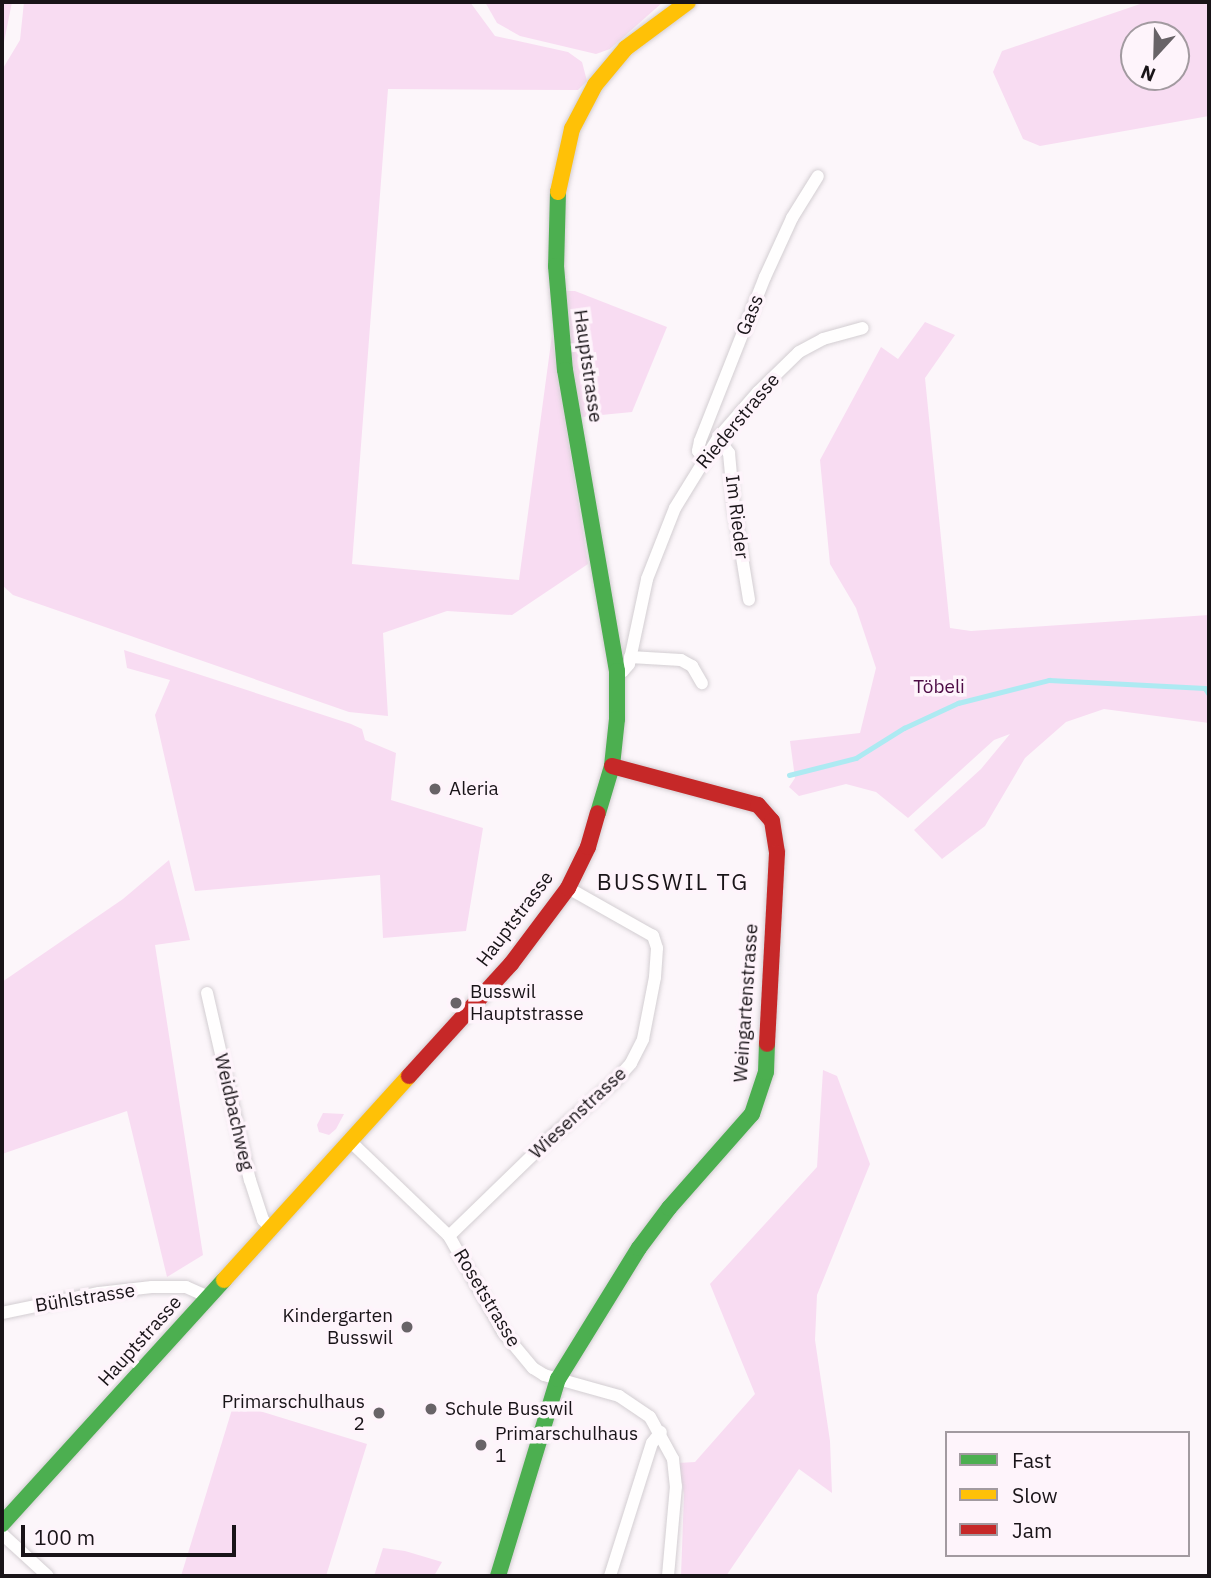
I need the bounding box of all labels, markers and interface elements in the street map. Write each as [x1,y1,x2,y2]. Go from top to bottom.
north arrow [1120,21,1190,91]
text: N [1137,60,1159,87]
street label: Gass [732,291,768,339]
street label: Hauptstrasse [569,308,607,424]
street label: Riederstrasse [692,369,784,473]
street label: Im Rieder [721,474,753,560]
park label: Töbeli [913,676,965,698]
place label: Aleria [449,778,499,800]
marker: Aleria [427,781,443,797]
street label: Hauptstrasse [472,867,558,971]
district label: BUSSWIL TG [598,867,748,895]
street label: Weingartenstrasse [729,923,763,1083]
place label: Busswil Hauptstrasse [470,981,584,1025]
marker: Busswil Hauptstrasse [448,995,464,1011]
street label: Weidbachweg [209,1051,259,1173]
street label: Wiesenstrasse [525,1062,631,1164]
street label: Rosetstrasse [449,1245,525,1351]
street label: Bühlstrasse [33,1279,137,1317]
street label: Hauptstrasse [94,1291,186,1391]
place label: Kindergarten Busswil [282,1305,393,1349]
marker: Kindergarten Busswil [399,1319,415,1335]
place label: Primarschulhaus 2 [222,1391,365,1435]
place label: Schule Busswil [445,1398,573,1420]
marker: Schule Busswil [423,1401,439,1417]
marker: Primarschulhaus 2 [371,1405,387,1421]
place label: Primarschulhaus 1 [495,1423,638,1467]
legend [945,1431,1190,1557]
marker: Primarschulhaus 1 [473,1437,489,1453]
text: Fast [1012,1446,1052,1474]
text: Slow [1012,1481,1058,1509]
scale bar [24,1512,240,1556]
text: Jam [1012,1516,1052,1544]
text: 100 m [34,1523,95,1551]

